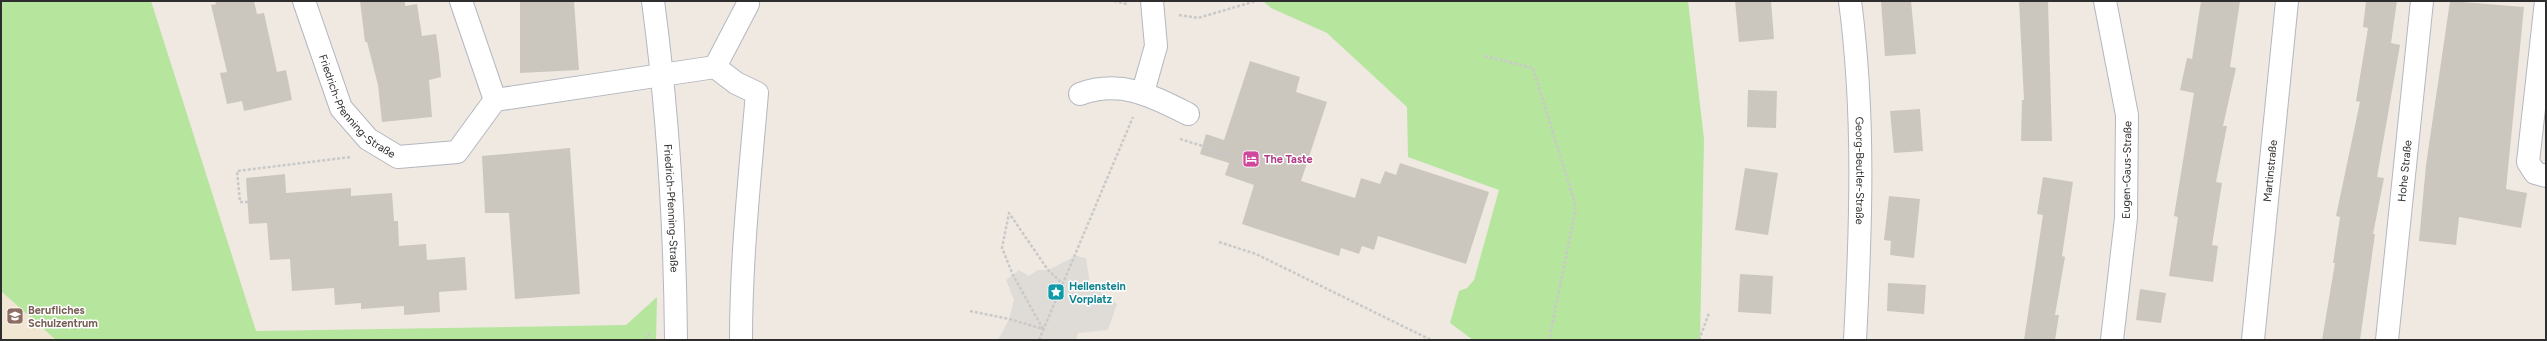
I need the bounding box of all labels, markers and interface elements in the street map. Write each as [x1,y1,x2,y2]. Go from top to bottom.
street label: Friedrich-Pfenning-Straße [316,52,398,161]
street label: Georg-Beutler-Straße [1853,116,1867,225]
street label: Eugen-Gaus-Straße [2120,121,2134,219]
street label: Martinstraße [2260,139,2280,203]
street label: Hohe Straße [2395,139,2414,202]
street label: Friedrich-Pfenning-Straße [661,143,681,273]
hotel icon: The Taste [1241,149,1261,169]
place label: The Taste [1264,153,1313,166]
place label: Hellenstein Vorplatz [1069,280,1126,306]
place icon: Hellenstein Vorplatz [1046,282,1066,302]
place label: Berufliches Schulzentrum [28,304,98,330]
school or university icon: Berufliches Schulzentrum [5,306,25,326]

